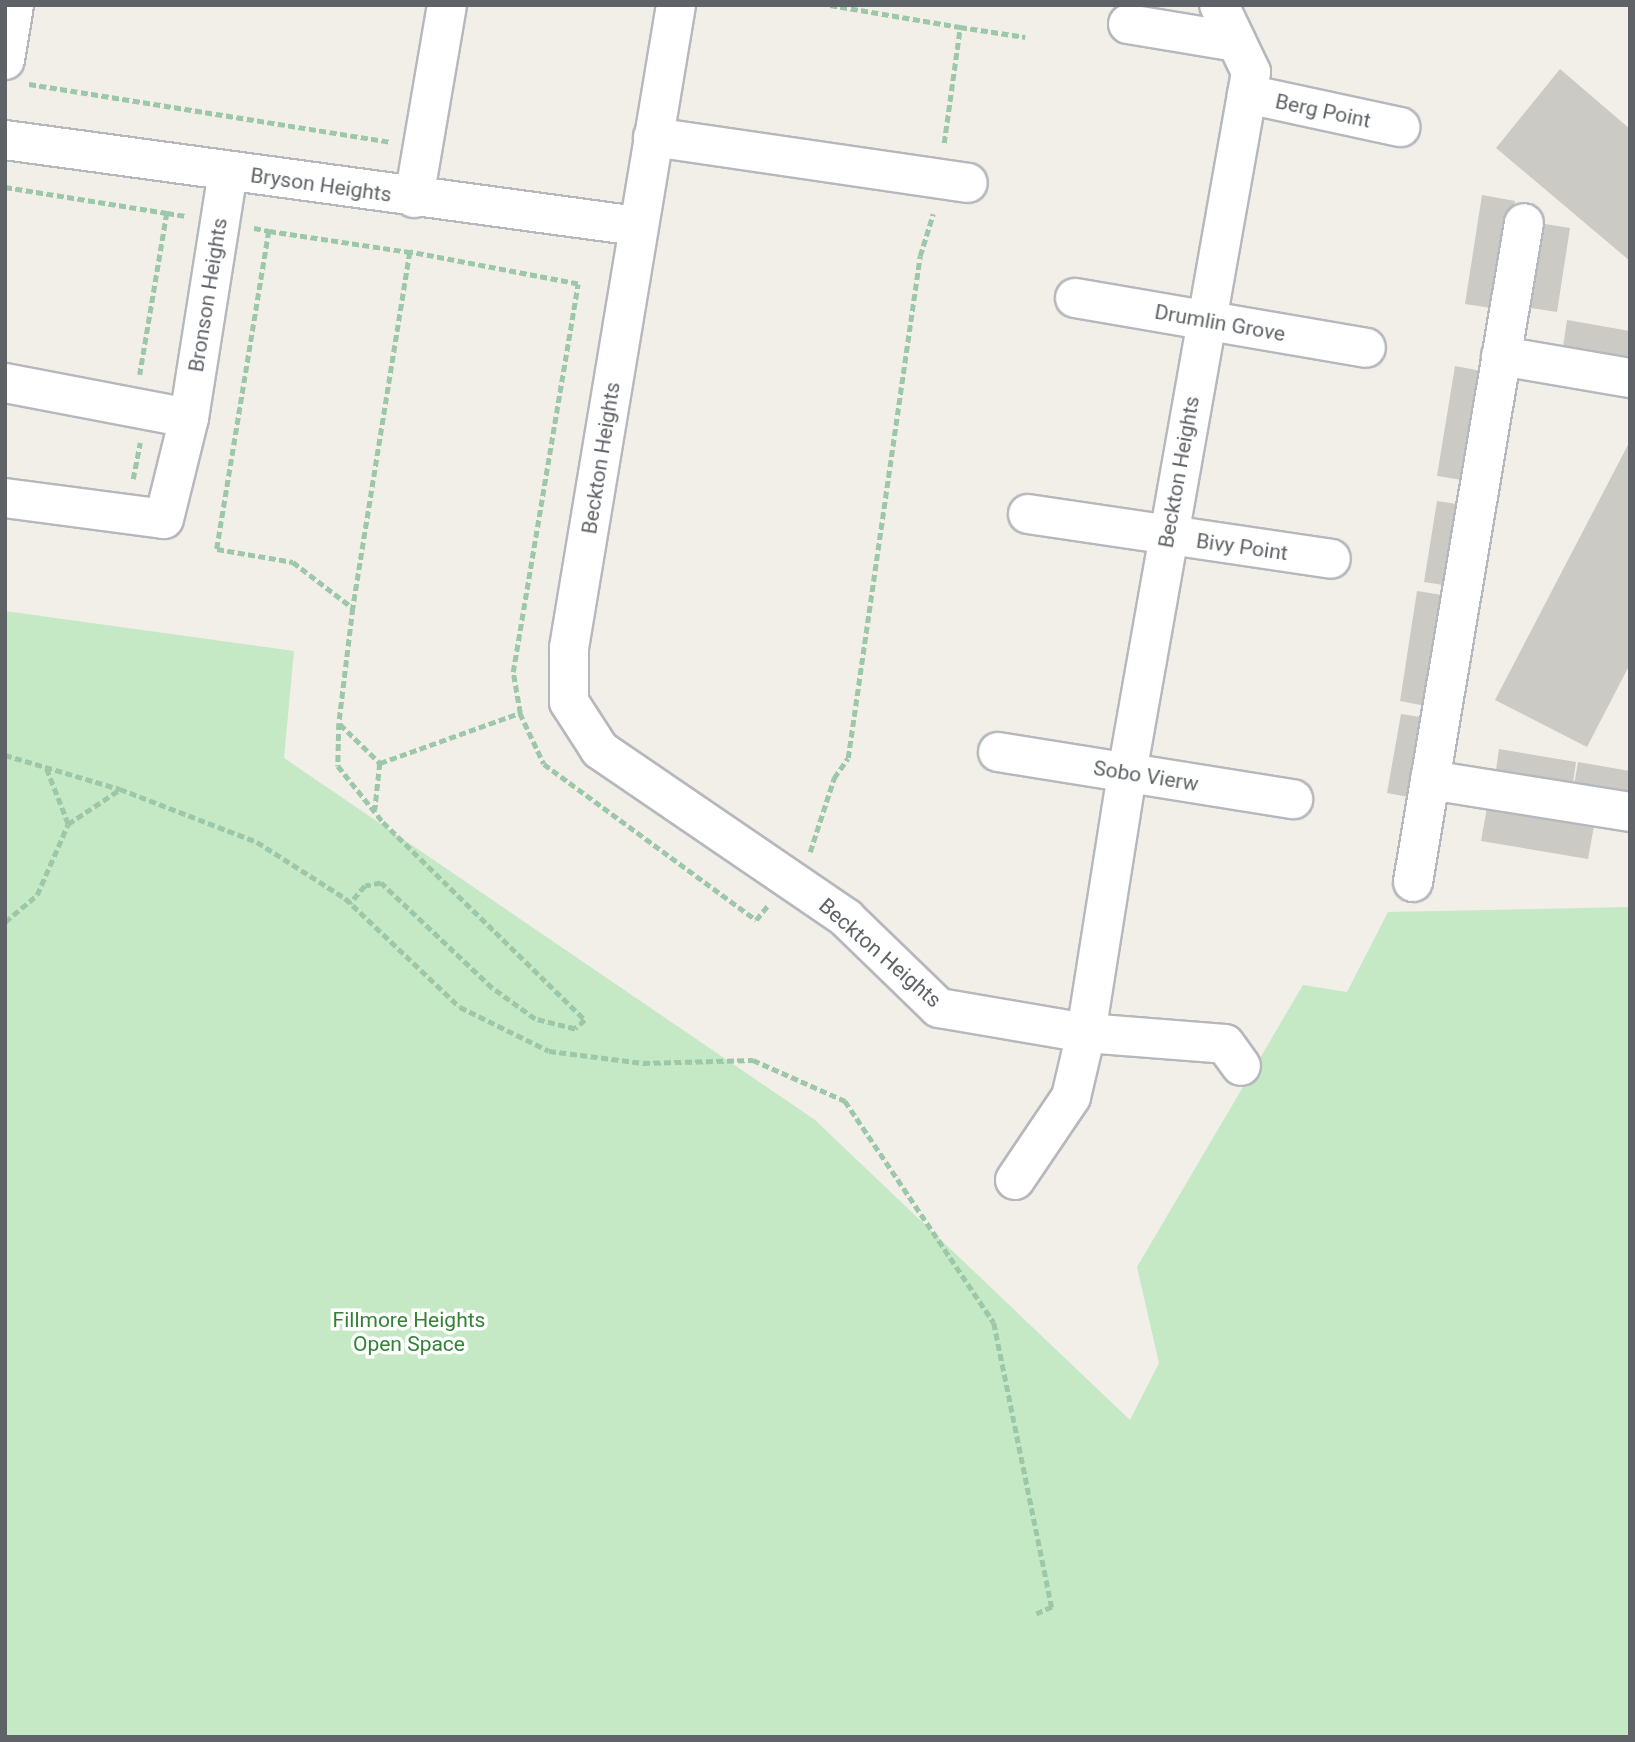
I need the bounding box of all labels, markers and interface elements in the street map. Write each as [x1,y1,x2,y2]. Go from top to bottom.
street label: Berg Point [1273,89,1373,133]
street label: Bryson Heights [249,163,393,207]
street label: Bronson Heights [183,216,233,374]
street label: Drumlin Grove [1153,299,1287,347]
street label: Beckton Heights [577,380,625,536]
street label: Beckton Heights [1153,394,1205,550]
street label: Bivy Point [1195,528,1289,566]
street label: Sobo Vierw [1092,755,1200,797]
street label: Beckton Heights [814,893,946,1013]
park label: Fillmore Heights Open Space [333,1307,485,1357]

